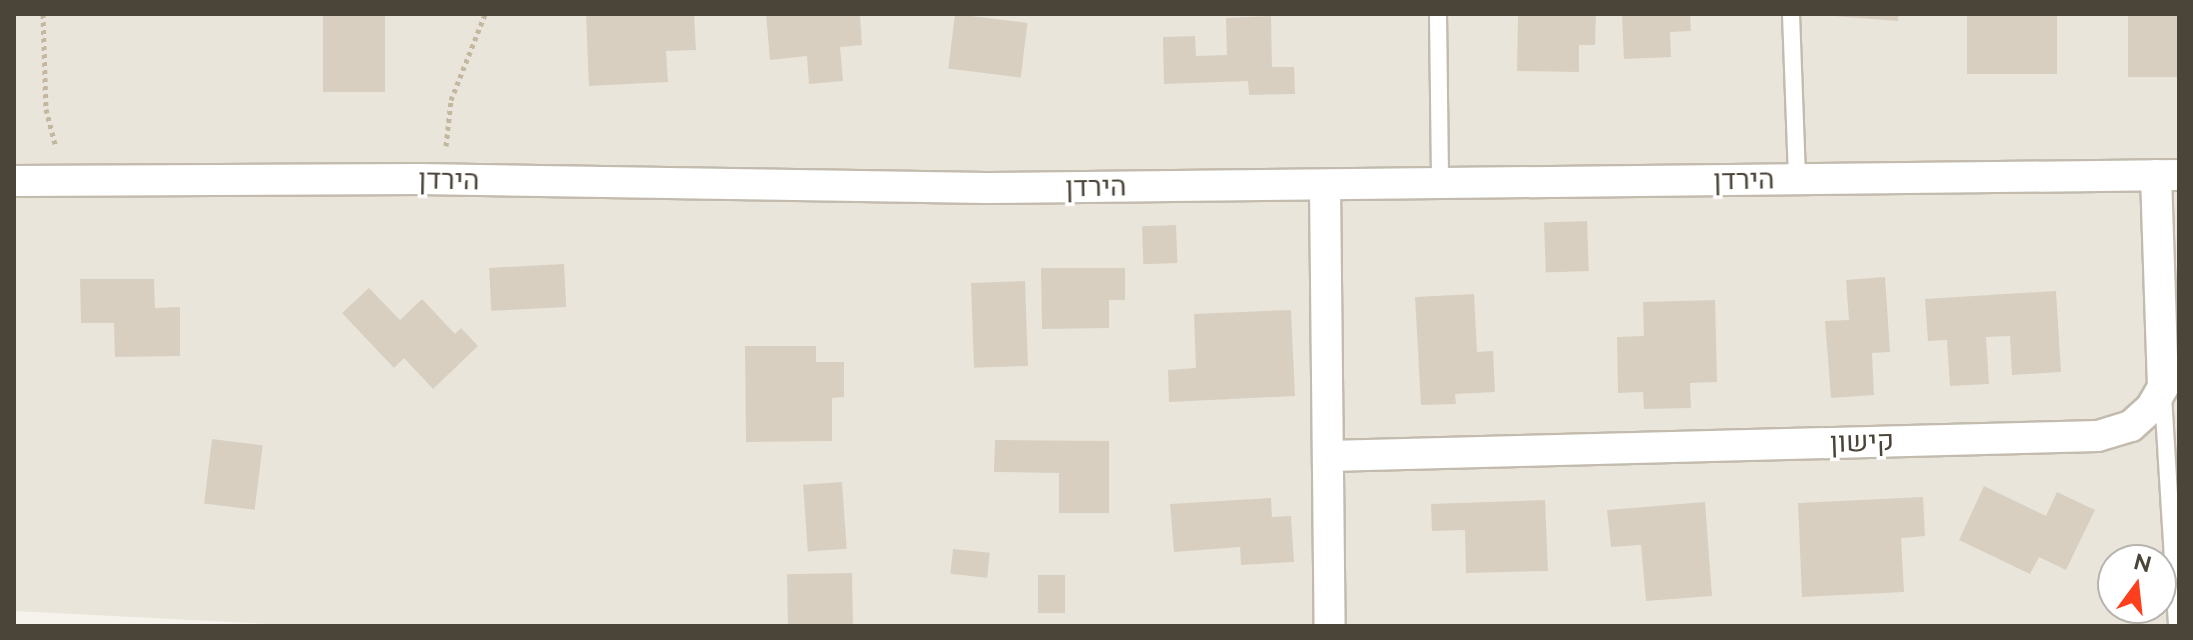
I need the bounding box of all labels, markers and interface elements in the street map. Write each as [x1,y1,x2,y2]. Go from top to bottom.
street label: הירדן [418,163,480,197]
street label: הירדן [1713,163,1775,197]
street label: הירדן [1065,170,1127,204]
street label: קישון [1829,424,1895,460]
north arrow [2097,544,2177,624]
text: N [2131,548,2154,577]

